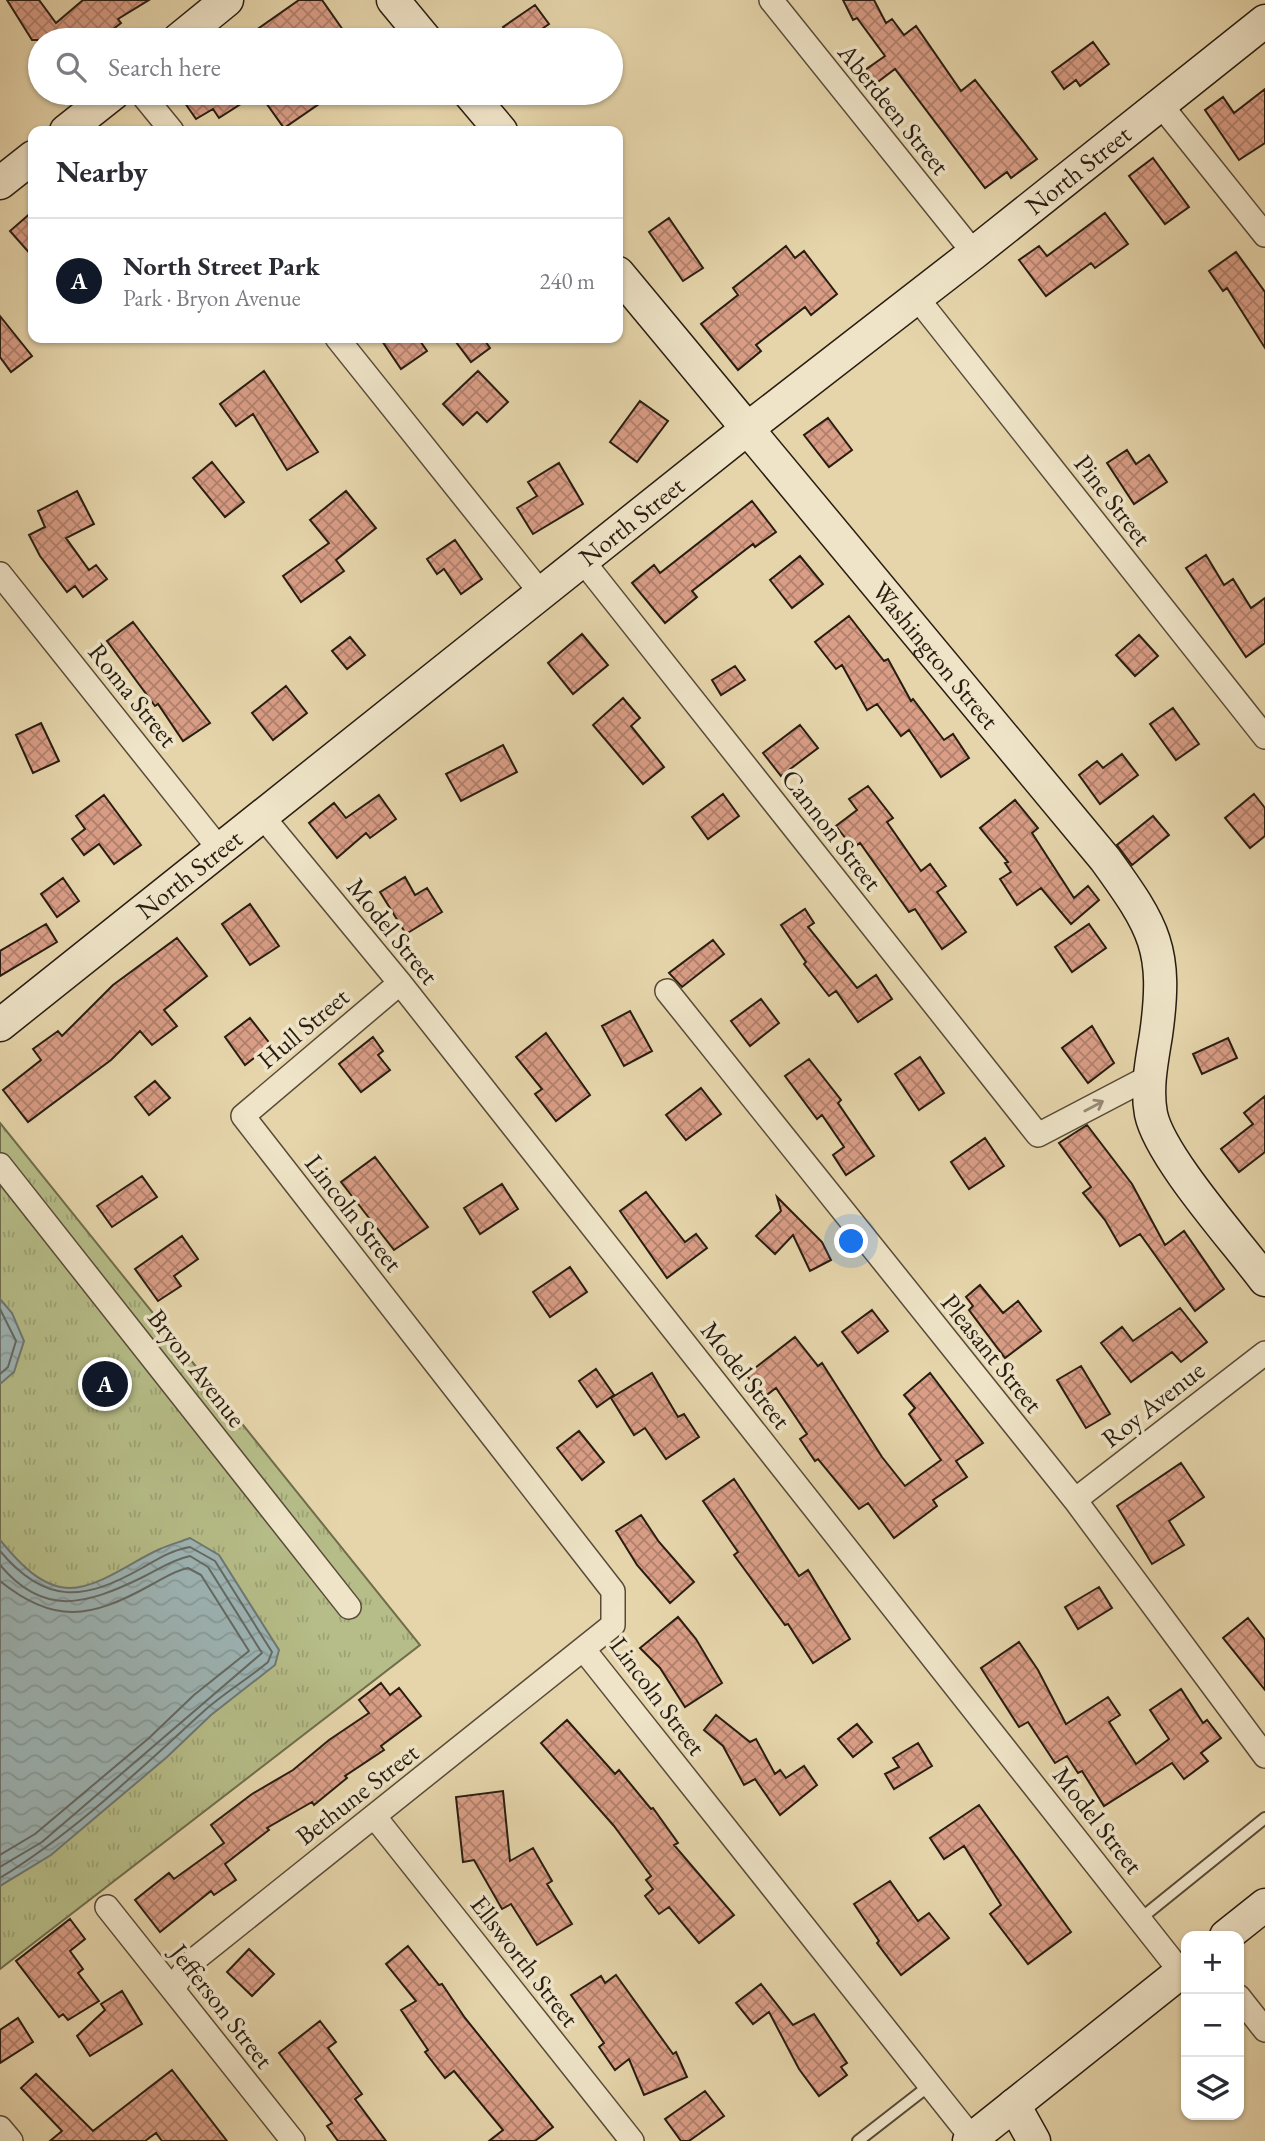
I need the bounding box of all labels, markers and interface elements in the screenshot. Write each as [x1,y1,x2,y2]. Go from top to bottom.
search box [28,28,623,105]
street label: Aberdeen Street [830,36,957,182]
icon: search [52,48,90,86]
text: Search here [108,50,221,84]
street label: North Street [1018,117,1138,223]
text: Nearby [56,152,148,191]
text: North Street Park [123,249,320,283]
text: A [71,266,87,296]
text: 240 m [539,266,595,296]
text: Park · Bryon Avenue [123,283,301,313]
street label: Pine Street [1067,447,1159,553]
street label: North Street [572,468,691,574]
street label: Washington Street [864,574,1007,736]
street label: Roma Street [81,636,185,754]
street label: Cannon Street [774,762,890,898]
street label: North Street [129,821,249,927]
street label: Model Street [340,871,446,991]
street label: Hull Street [250,980,356,1076]
one-way arrow [1083,1099,1104,1112]
street label: Lincoln Street [297,1147,411,1279]
your location [834,1224,868,1258]
street label: Pleasant Street [933,1286,1051,1420]
street label: Bryon Avenue [140,1302,254,1434]
street label: Model Street [693,1314,799,1436]
street label: Roy Avenue [1094,1353,1212,1455]
pin: A [82,1358,128,1410]
street label: Lincoln Street [602,1630,714,1762]
street label: Bethune Street [289,1735,425,1853]
street label: Model Street [1045,1759,1151,1881]
street label: Ellsworth Street [463,1888,587,2034]
map controls [1181,1931,1244,2120]
button: + [1181,1931,1244,1994]
street label: Jefferson Street [161,1935,281,2075]
button: − [1181,1994,1244,2057]
button: layers [1181,2057,1244,2120]

